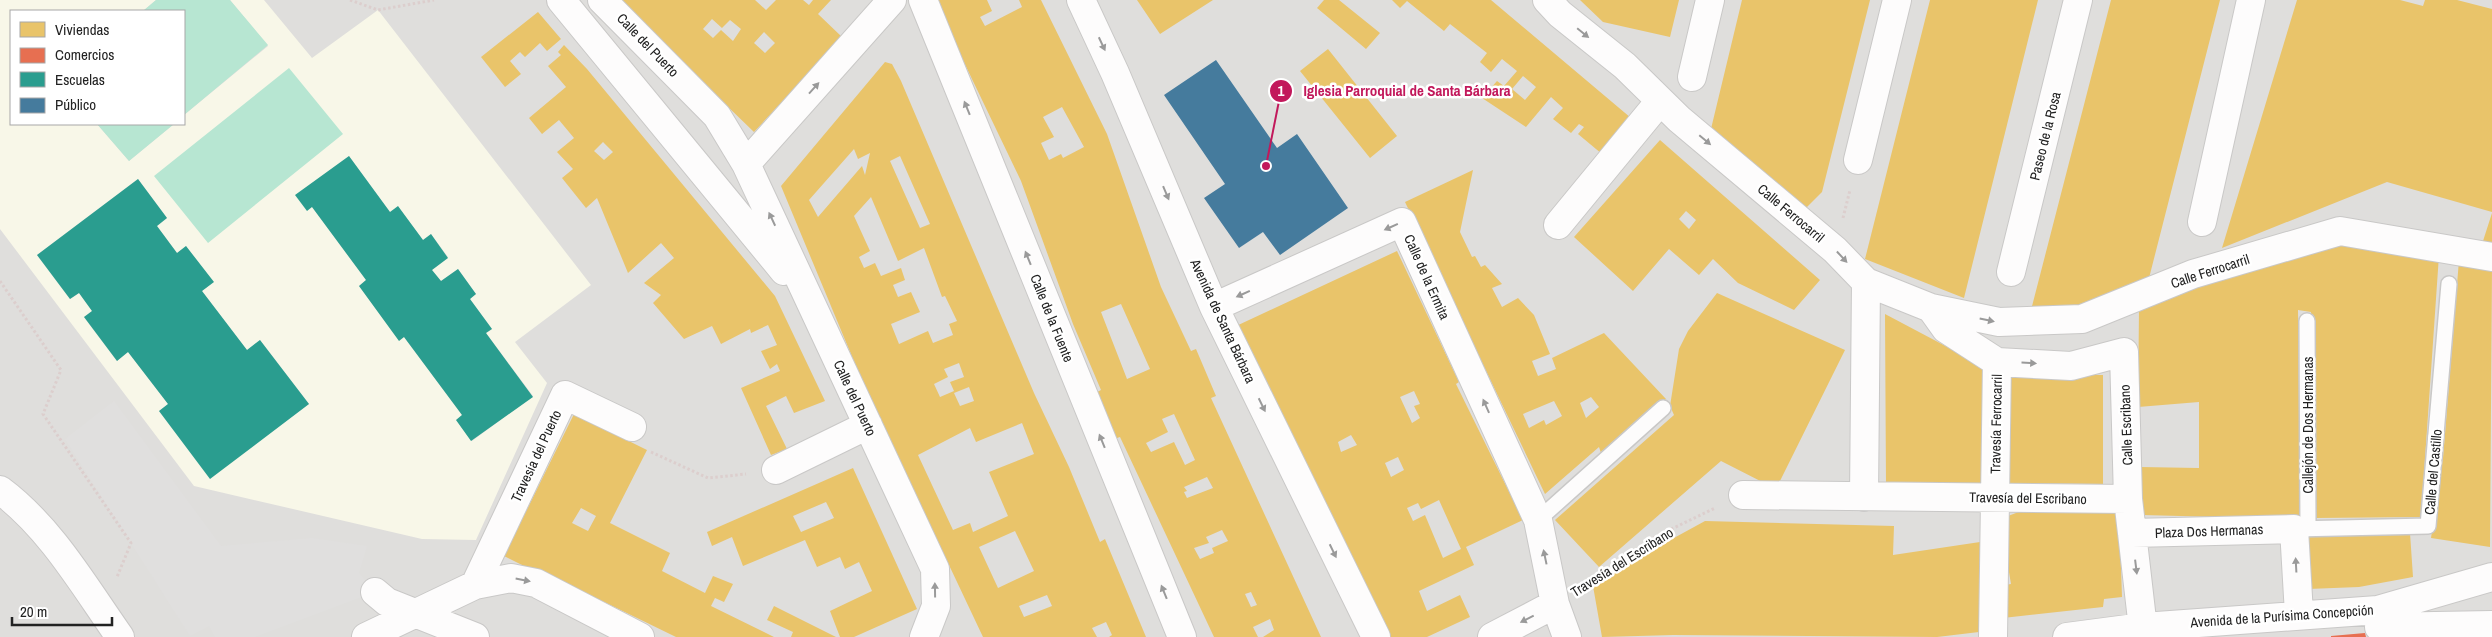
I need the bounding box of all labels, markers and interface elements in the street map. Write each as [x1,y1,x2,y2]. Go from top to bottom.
street label: Calle del Puerto [613,9,683,81]
legend [10,10,185,125]
text: Viviendas [55,19,110,40]
one-way arrow [1577,27,1590,38]
one-way arrow [1098,37,1106,51]
text: Comercios [55,44,114,65]
text: Escuelas [55,69,105,90]
callout: Iglesia Parroquial de Santa Bárbara [1269,76,1521,106]
text: 1 [1278,80,1285,101]
text: Iglesia Parroquial de Santa Bárbara [1303,80,1511,101]
one-way arrow [808,82,820,94]
street label: Paseo de la Rosa [2025,89,2065,182]
text: Público [55,94,96,115]
one-way arrow [962,101,970,115]
one-way arrow [1698,135,1711,146]
street label: Calle Ferrocarril [1754,180,1828,246]
one-way arrow [1162,186,1170,200]
one-way arrow [768,212,776,226]
one-way arrow [1384,223,1398,231]
street label: Calle de la Ermita [1400,232,1454,323]
one-way arrow [1024,250,1032,265]
street label: Calle Ferrocarril [2168,250,2252,292]
one-way arrow [1836,251,1848,263]
street label: Avenida de Santa Bárbara [1186,255,1260,387]
street label: Calle de la Fuente [1026,271,1078,365]
one-way arrow [1236,290,1250,298]
one-way arrow [1980,316,1995,324]
street label: Callejón de Dos Hermanas [2299,356,2317,494]
street label: Calle del Puerto [830,357,880,439]
one-way arrow [2021,360,2037,368]
street label: Travesía Ferrocarril [1986,374,2006,474]
street label: Calle Escribano [2116,384,2136,466]
one-way arrow [1258,398,1266,412]
one-way arrow [1481,399,1489,413]
street label: Travesía del Puerto [507,407,565,505]
street label: Calle del Castillo [2420,428,2446,516]
one-way arrow [1098,434,1106,448]
street label: Travesía del Escribano [1969,488,2087,508]
street label: Plaza Dos Hermanas [2154,520,2264,542]
street label: Travesía del Escribano [1567,523,1677,601]
one-way arrow [1330,544,1338,558]
one-way arrow [1541,548,1549,564]
one-way arrow [2292,557,2300,573]
one-way arrow [2132,559,2140,575]
one-way arrow [515,577,531,585]
one-way arrow [931,582,939,598]
one-way arrow [1159,585,1167,599]
scale bar [12,594,112,626]
text: 20 m [20,601,47,622]
street label: Avenida de la Purísima Concepción [2189,601,2374,631]
one-way arrow [1520,615,1535,623]

